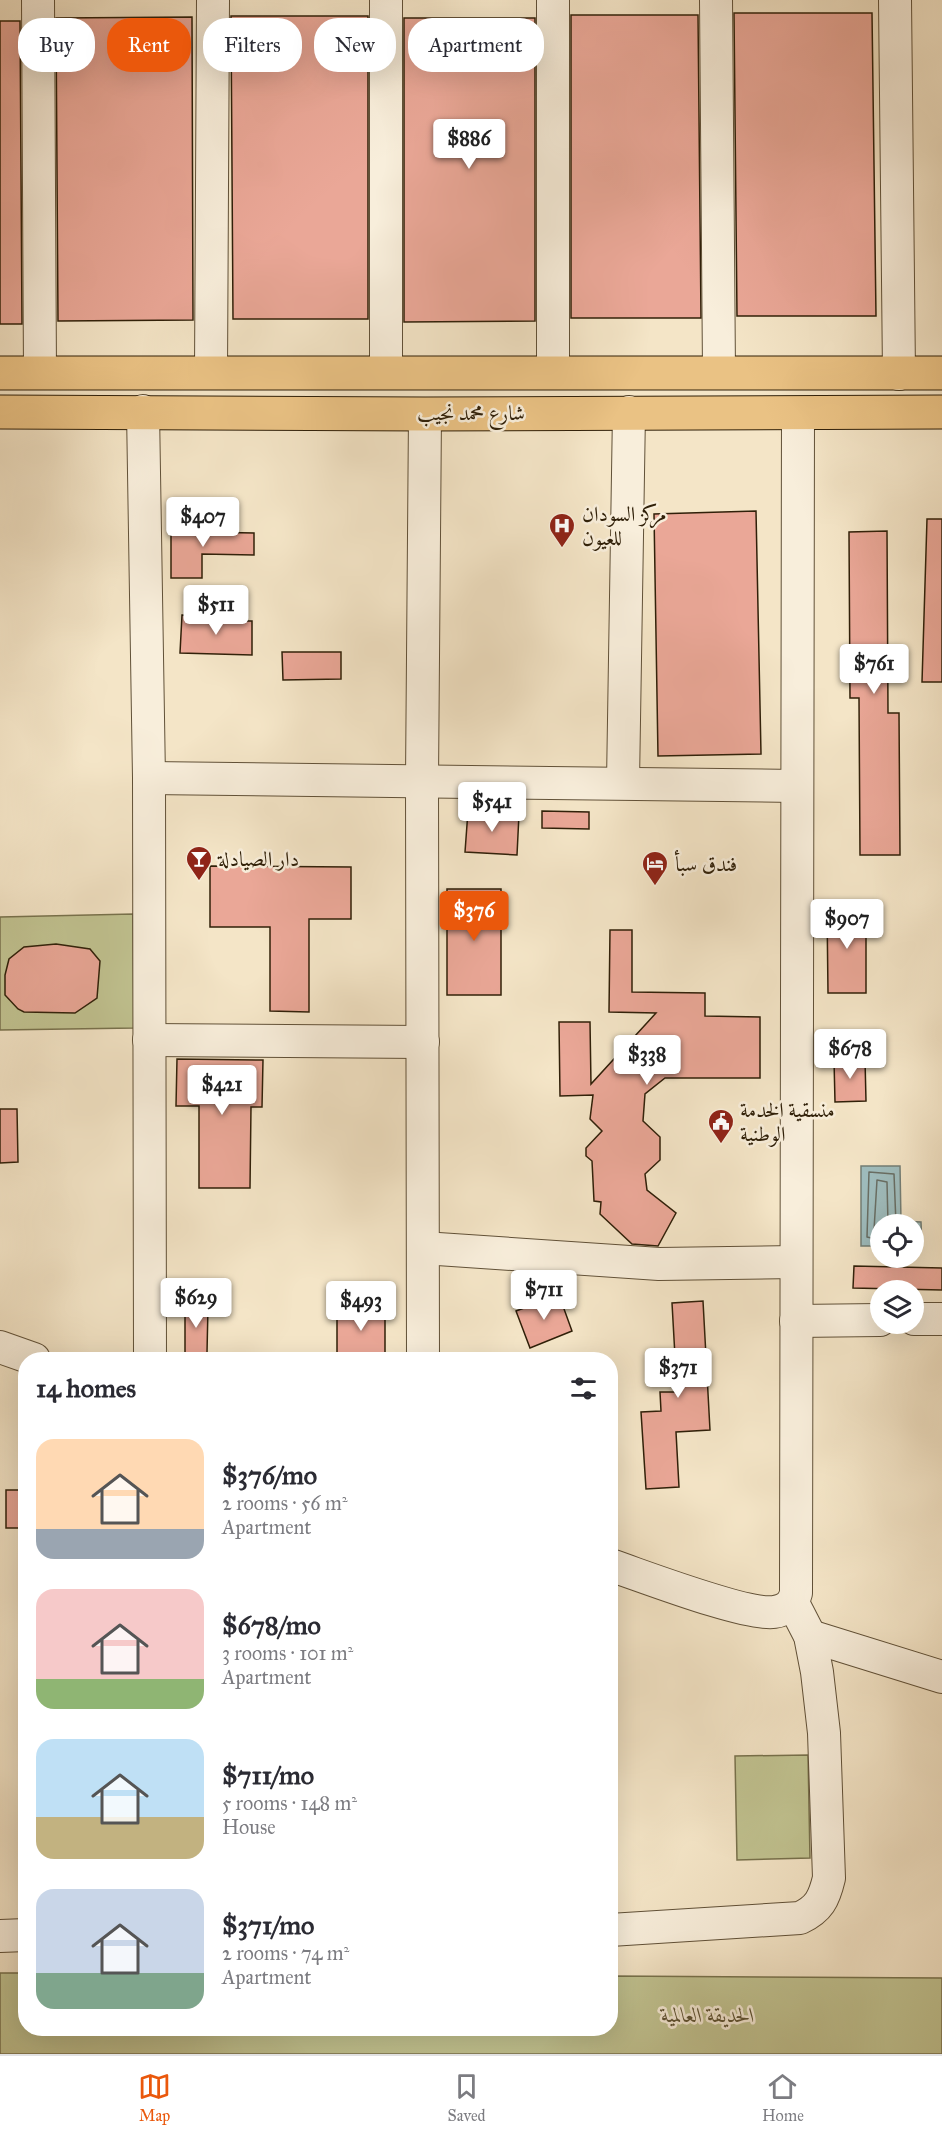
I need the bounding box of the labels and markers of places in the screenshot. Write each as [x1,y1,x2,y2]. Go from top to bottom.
pin: $886 [433,119,505,170]
pin: $407 [167,497,239,548]
place label: مركز السودان للعيون [582,501,667,551]
hospital icon: مركز السودان للعيون [547,511,577,549]
pin: $511 [180,585,252,636]
pin: $761 [838,644,910,695]
pin: $541 [456,782,528,833]
bar icon: دار الصيادلة [184,844,214,882]
place label: دار الصيادلة [217,846,299,872]
hotel icon: فندق سبأ [640,849,670,887]
place label: فندق سبأ [674,849,737,877]
pin: $376 [438,891,510,942]
pin: $907 [811,899,883,950]
pin: $678 [814,1029,886,1080]
pin: $338 [611,1035,683,1086]
pin: $421 [186,1065,258,1116]
place label: منسقية الخدمة الوطنية [740,1097,835,1147]
public building icon: منسقية الخدمة الوطنية [706,1107,736,1145]
pin: $711 [508,1270,580,1321]
pin: $629 [160,1278,232,1329]
pin: $493 [325,1281,397,1332]
pin: $371 [642,1348,714,1399]

